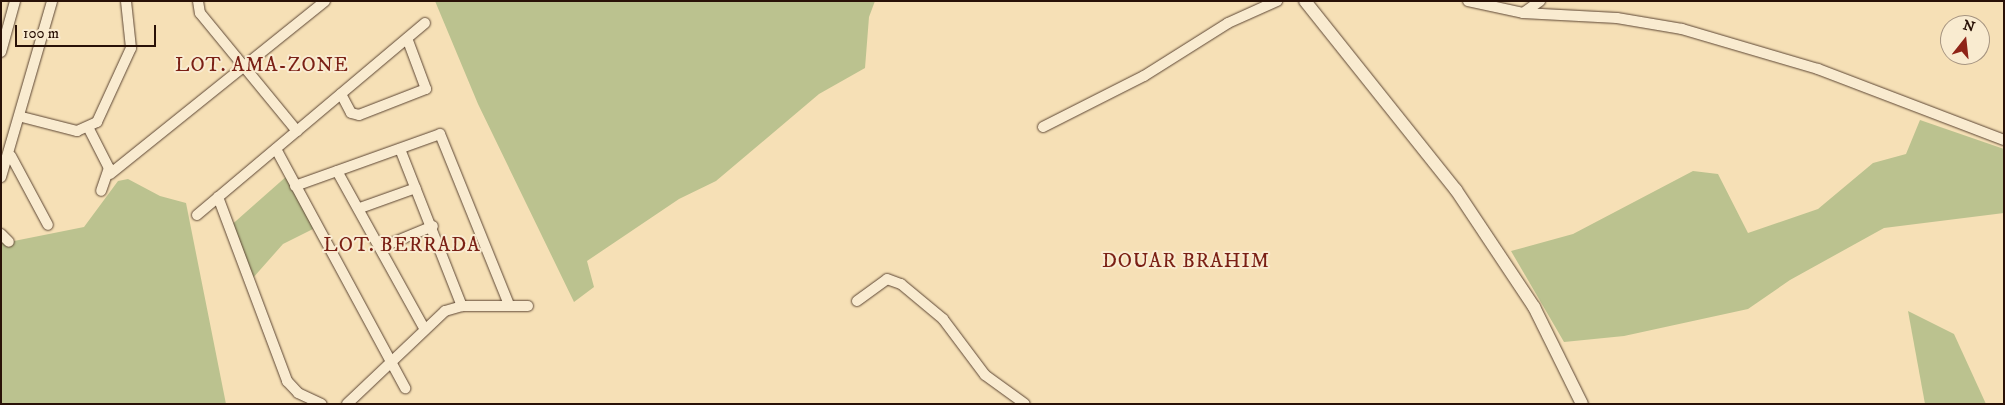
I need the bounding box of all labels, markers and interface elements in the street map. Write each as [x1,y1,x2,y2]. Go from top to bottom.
scale bar [18,15,159,47]
north arrow [1940,15,1990,65]
text: N [1961,16,1977,37]
text: 100 m [23,24,59,43]
district label: LOT. AMA-ZONE [173,53,351,77]
district label: LOT. BERRADA [322,233,482,257]
district label: DOUAR BRAHIM [1100,249,1272,273]

